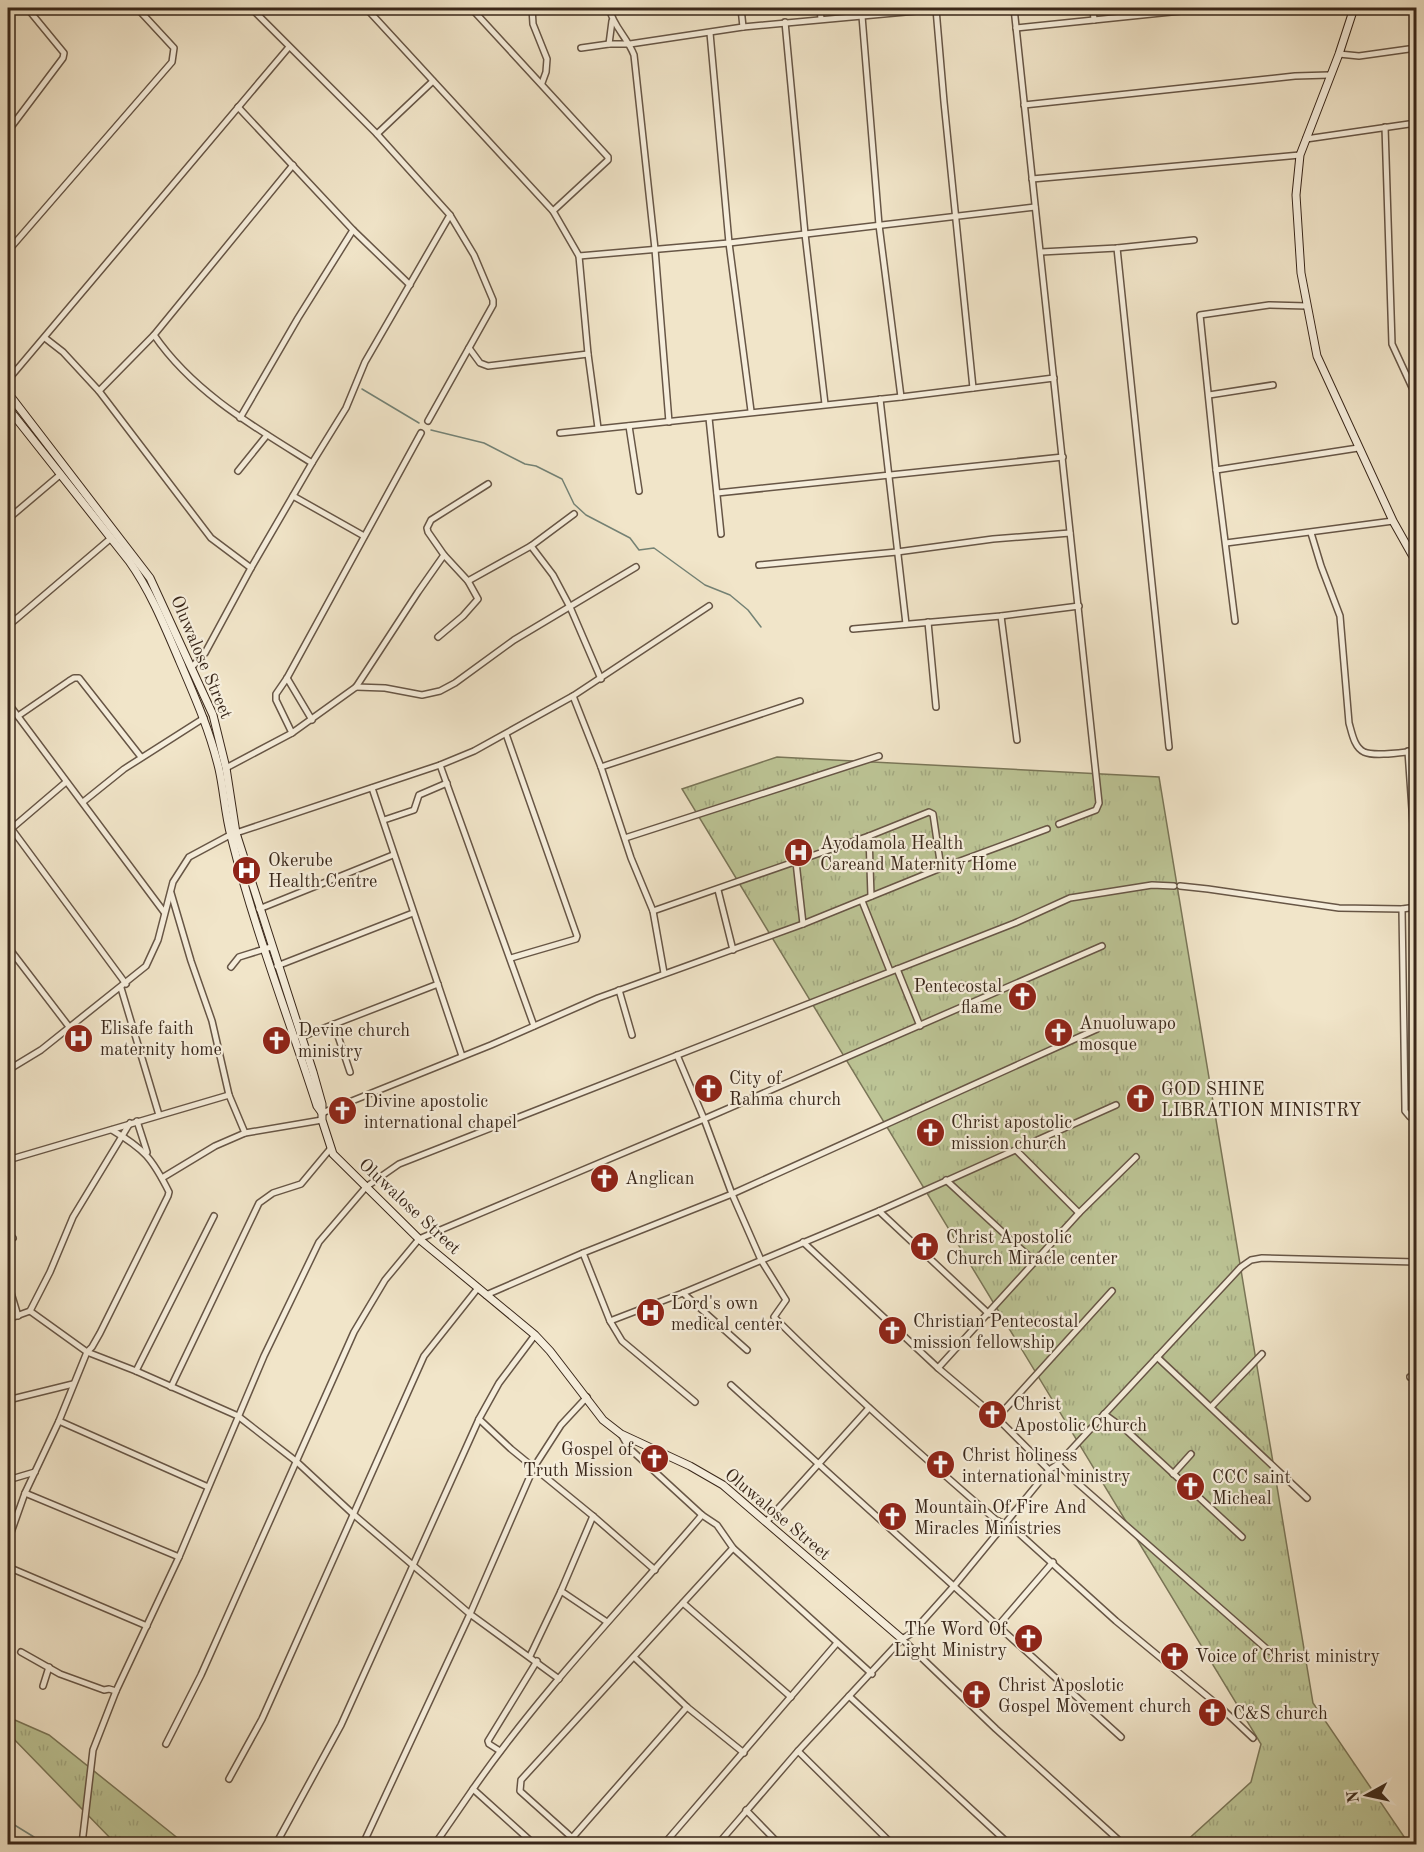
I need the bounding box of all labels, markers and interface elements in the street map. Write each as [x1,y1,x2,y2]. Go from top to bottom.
street label: Oluwalose Street [167,593,235,722]
place label: Ayodamola Health Careand Maternity Home [820,835,1017,874]
hospital icon: Ayodamola Health Careand Maternity Home [783,837,815,869]
place label: Okerube Health Centre [268,852,377,891]
hospital icon: Okerube Health Centre [231,854,263,886]
place label: Pentecostal flame [913,978,1002,1017]
church icon: Pentecostal flame [1007,980,1039,1012]
place label: Anuoluwapo mosque [1079,1015,1176,1054]
church icon: Anuoluwapo mosque [1042,1017,1074,1049]
place label: Elisafe faith maternity home [100,1020,222,1059]
hospital icon: Elisafe faith maternity home [63,1022,95,1054]
place label: Devine church ministry [298,1022,410,1061]
church icon: Devine church ministry [261,1024,293,1056]
place label: City of Rahma church [729,1070,841,1109]
church icon: City of Rahma church [692,1072,724,1104]
place label: GOD SHINE LIBRATION MINISTRY [1161,1081,1361,1120]
church icon: GOD SHINE LIBRATION MINISTRY [1124,1083,1156,1115]
place label: Divine apostolic international chapel [364,1093,517,1132]
church icon: Divine apostolic international chapel [327,1095,359,1127]
place label: Christ apostolic mission church [951,1114,1072,1153]
church icon: Christ apostolic mission church [914,1116,946,1148]
street label: Oluwalose Street [355,1155,464,1258]
church icon: Anglican [588,1162,620,1194]
place label: Anglican [625,1170,695,1188]
place label: Christ Apostolic Church Miracle center [946,1229,1118,1268]
church icon: Christ Apostolic Church Miracle center [909,1231,941,1263]
place label: Lord's own medical center [671,1295,783,1334]
hospital icon: Lord's own medical center [634,1297,666,1329]
place label: Christian Pentecostal mission fellowship [913,1313,1078,1352]
church icon: Christian Pentecostal mission fellowship [876,1315,908,1347]
place label: Christ Apostolic Church [1013,1396,1147,1435]
church icon: Christ Apostolic Church [976,1398,1008,1430]
place label: Gospel of Truth Mission [523,1441,634,1480]
church icon: Gospel of Truth Mission [638,1443,670,1475]
place label: Christ holiness international ministry [962,1447,1131,1486]
church icon: Christ holiness international ministry [925,1449,957,1481]
street label: Oluwalose Street [721,1465,834,1564]
place label: CCC saint Micheal [1212,1469,1291,1508]
church icon: CCC saint Micheal [1175,1471,1207,1503]
place label: Mountain Of Fire And Miracles Ministries [914,1499,1086,1538]
church icon: Mountain Of Fire And Miracles Ministries [877,1501,909,1533]
place label: The Word Of Light Ministry [894,1621,1008,1660]
church icon: The Word Of Light Ministry [1012,1623,1044,1655]
church icon: Voice of Christ ministry [1158,1640,1190,1672]
place label: Voice of Christ ministry [1195,1648,1380,1666]
place label: Christ Aposlotic Gospel Movement church [998,1677,1192,1716]
church icon: Christ Aposlotic Gospel Movement church [961,1679,993,1711]
church icon: C&S church [1196,1697,1228,1729]
place label: C&S church [1233,1705,1328,1723]
north arrow [1337,1765,1397,1825]
text: N [1345,1789,1363,1804]

